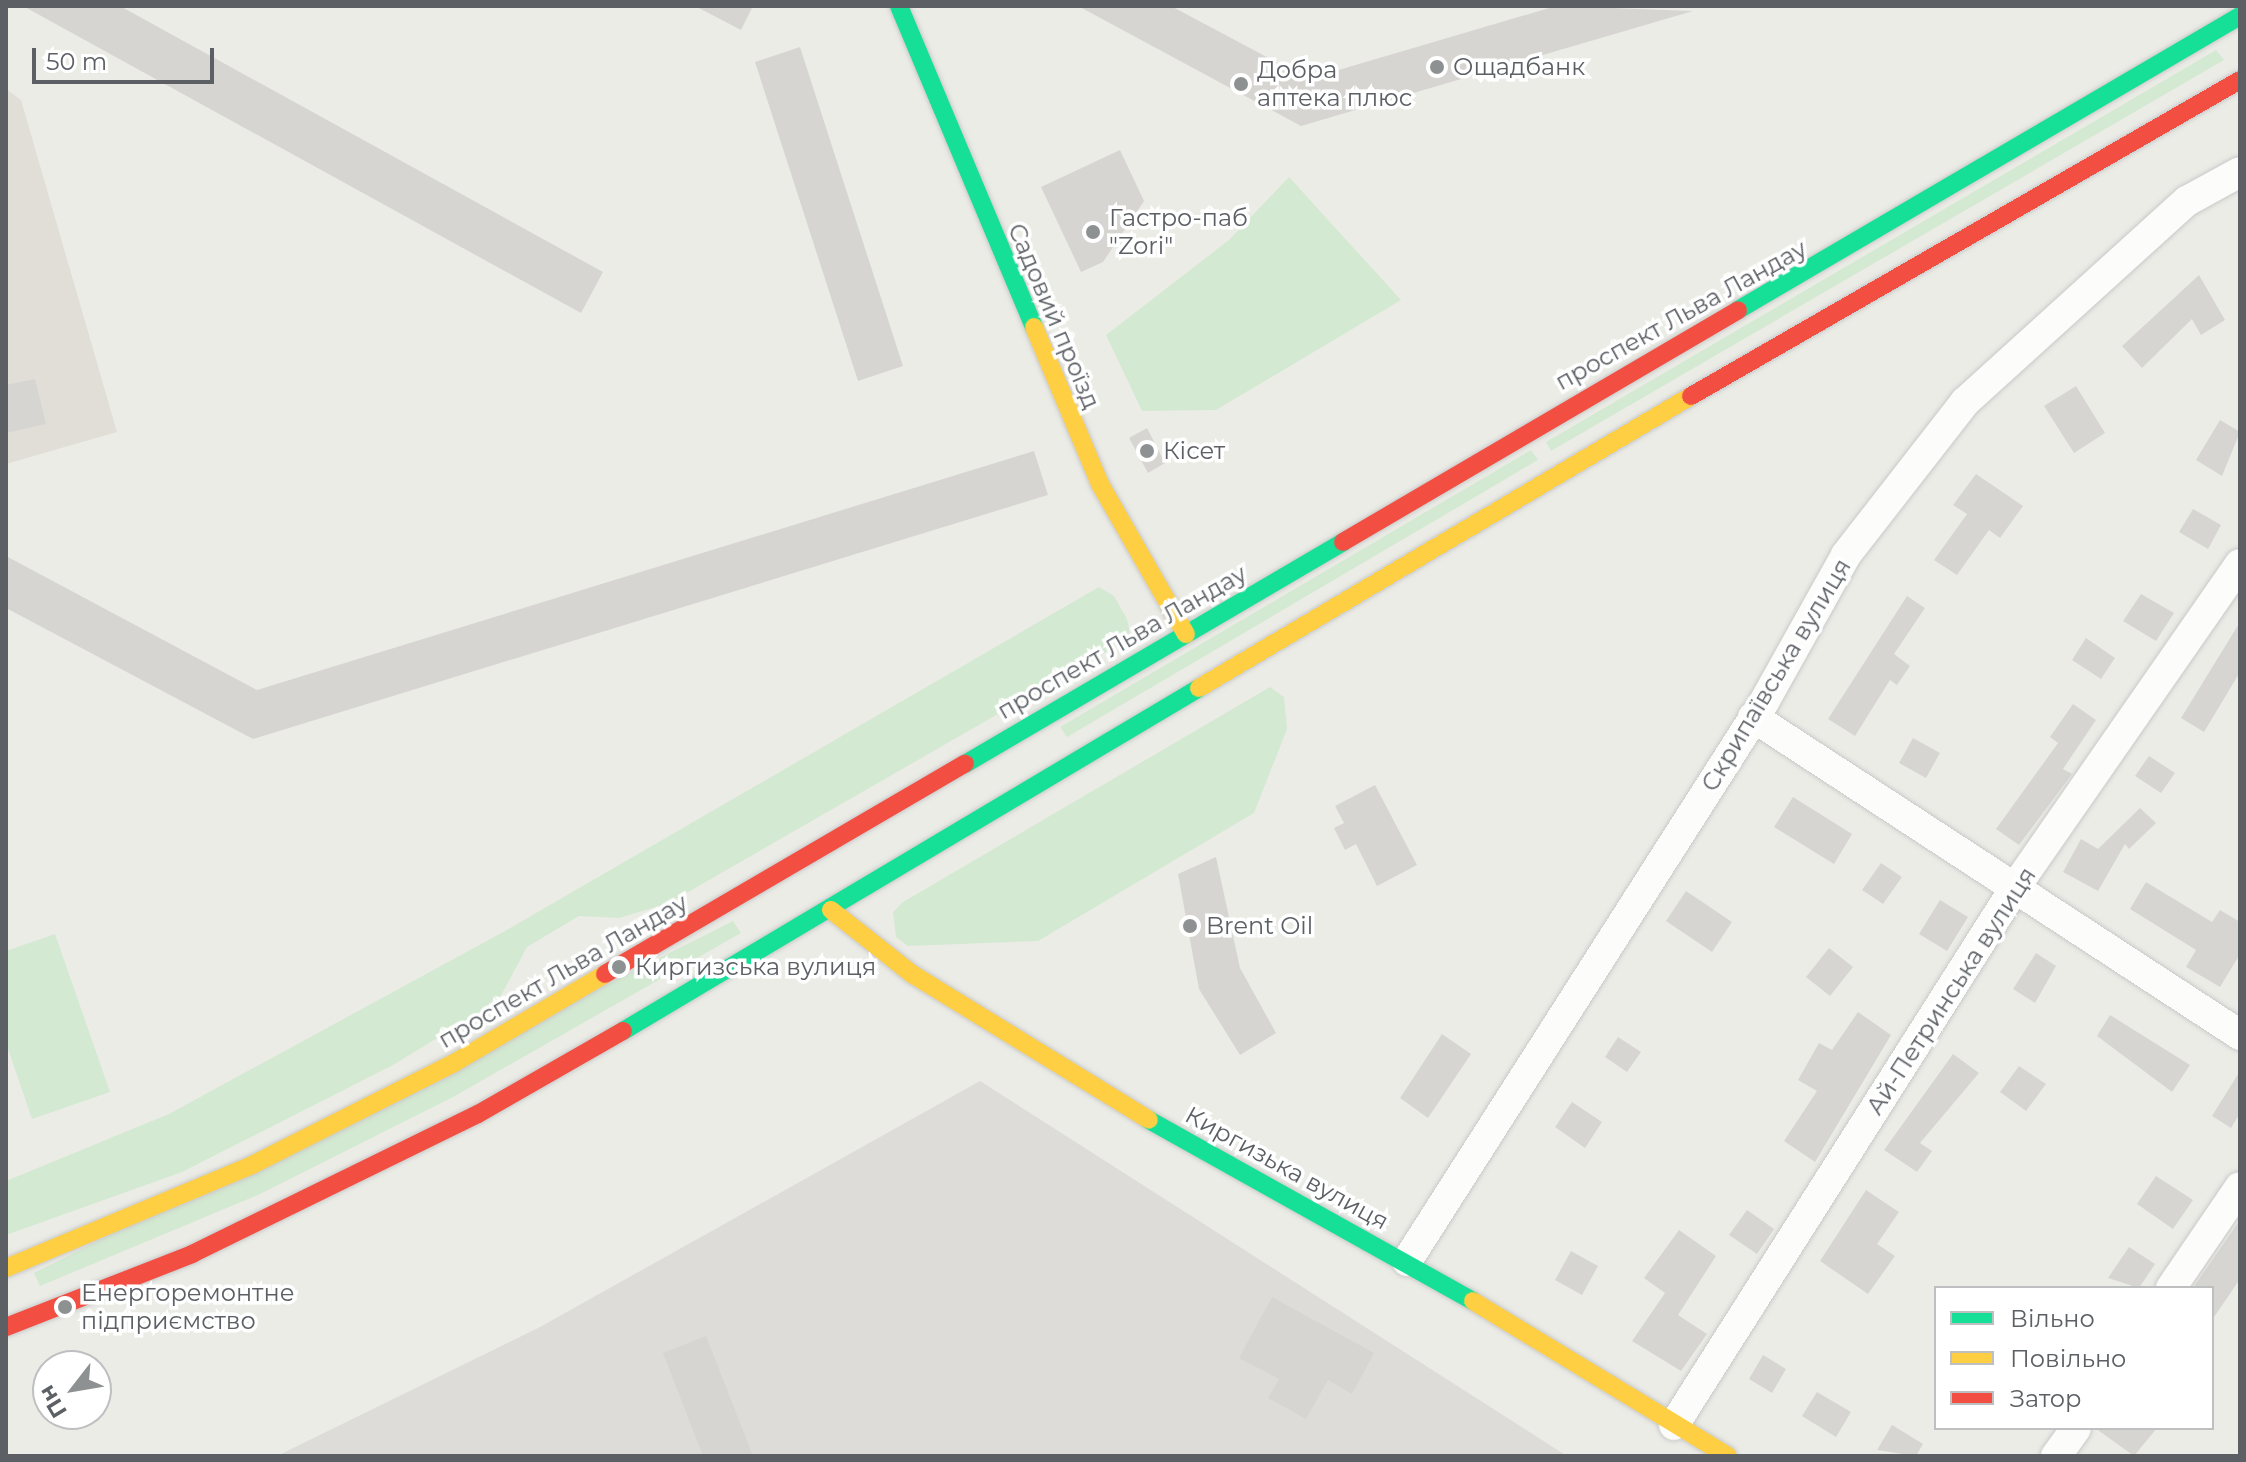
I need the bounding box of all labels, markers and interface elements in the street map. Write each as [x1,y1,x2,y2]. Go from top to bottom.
scale bar [36,32,218,82]
text: 50 m [46,47,107,76]
place label: Ощадбанк [1453,53,1585,81]
place label: Добра аптека плюс [1257,56,1412,112]
marker: Ощадбанк [1428,58,1446,76]
marker: Добра аптека плюс [1232,75,1250,93]
place label: Гастро-паб "Zori" [1109,204,1248,260]
street label: Садовий проїзд [1002,219,1106,413]
marker: Гастро-паб "Zori" [1084,223,1102,241]
street label: проспект Льва Ландау [1550,234,1812,396]
place label: Кісет [1163,437,1225,465]
marker: Кісет [1138,442,1156,460]
street label: Скрипаївська вулиця [1695,553,1857,797]
street label: проспект Льва Ландау [992,559,1252,725]
street label: Ай-Петринська вулиця [1860,862,2042,1120]
street label: проспект Льва Ландау [433,888,693,1054]
place label: Brent Oil [1206,912,1313,940]
marker: Brent Oil [1181,917,1199,935]
place label: Киргизська вулиця [635,953,876,981]
marker: Киргизська вулиця [610,958,628,976]
street label: Киргизька вулиця [1180,1100,1394,1236]
place label: Енергоремонтне підприємство [81,1279,295,1335]
legend [1934,1286,2214,1430]
marker: Енергоремонтне підприємство [56,1298,74,1316]
text: Вільно [2010,1304,2095,1333]
text: Повільно [2010,1344,2126,1373]
north arrow [32,1350,112,1430]
text: Пн [33,1380,73,1423]
text: Затор [2010,1384,2081,1413]

